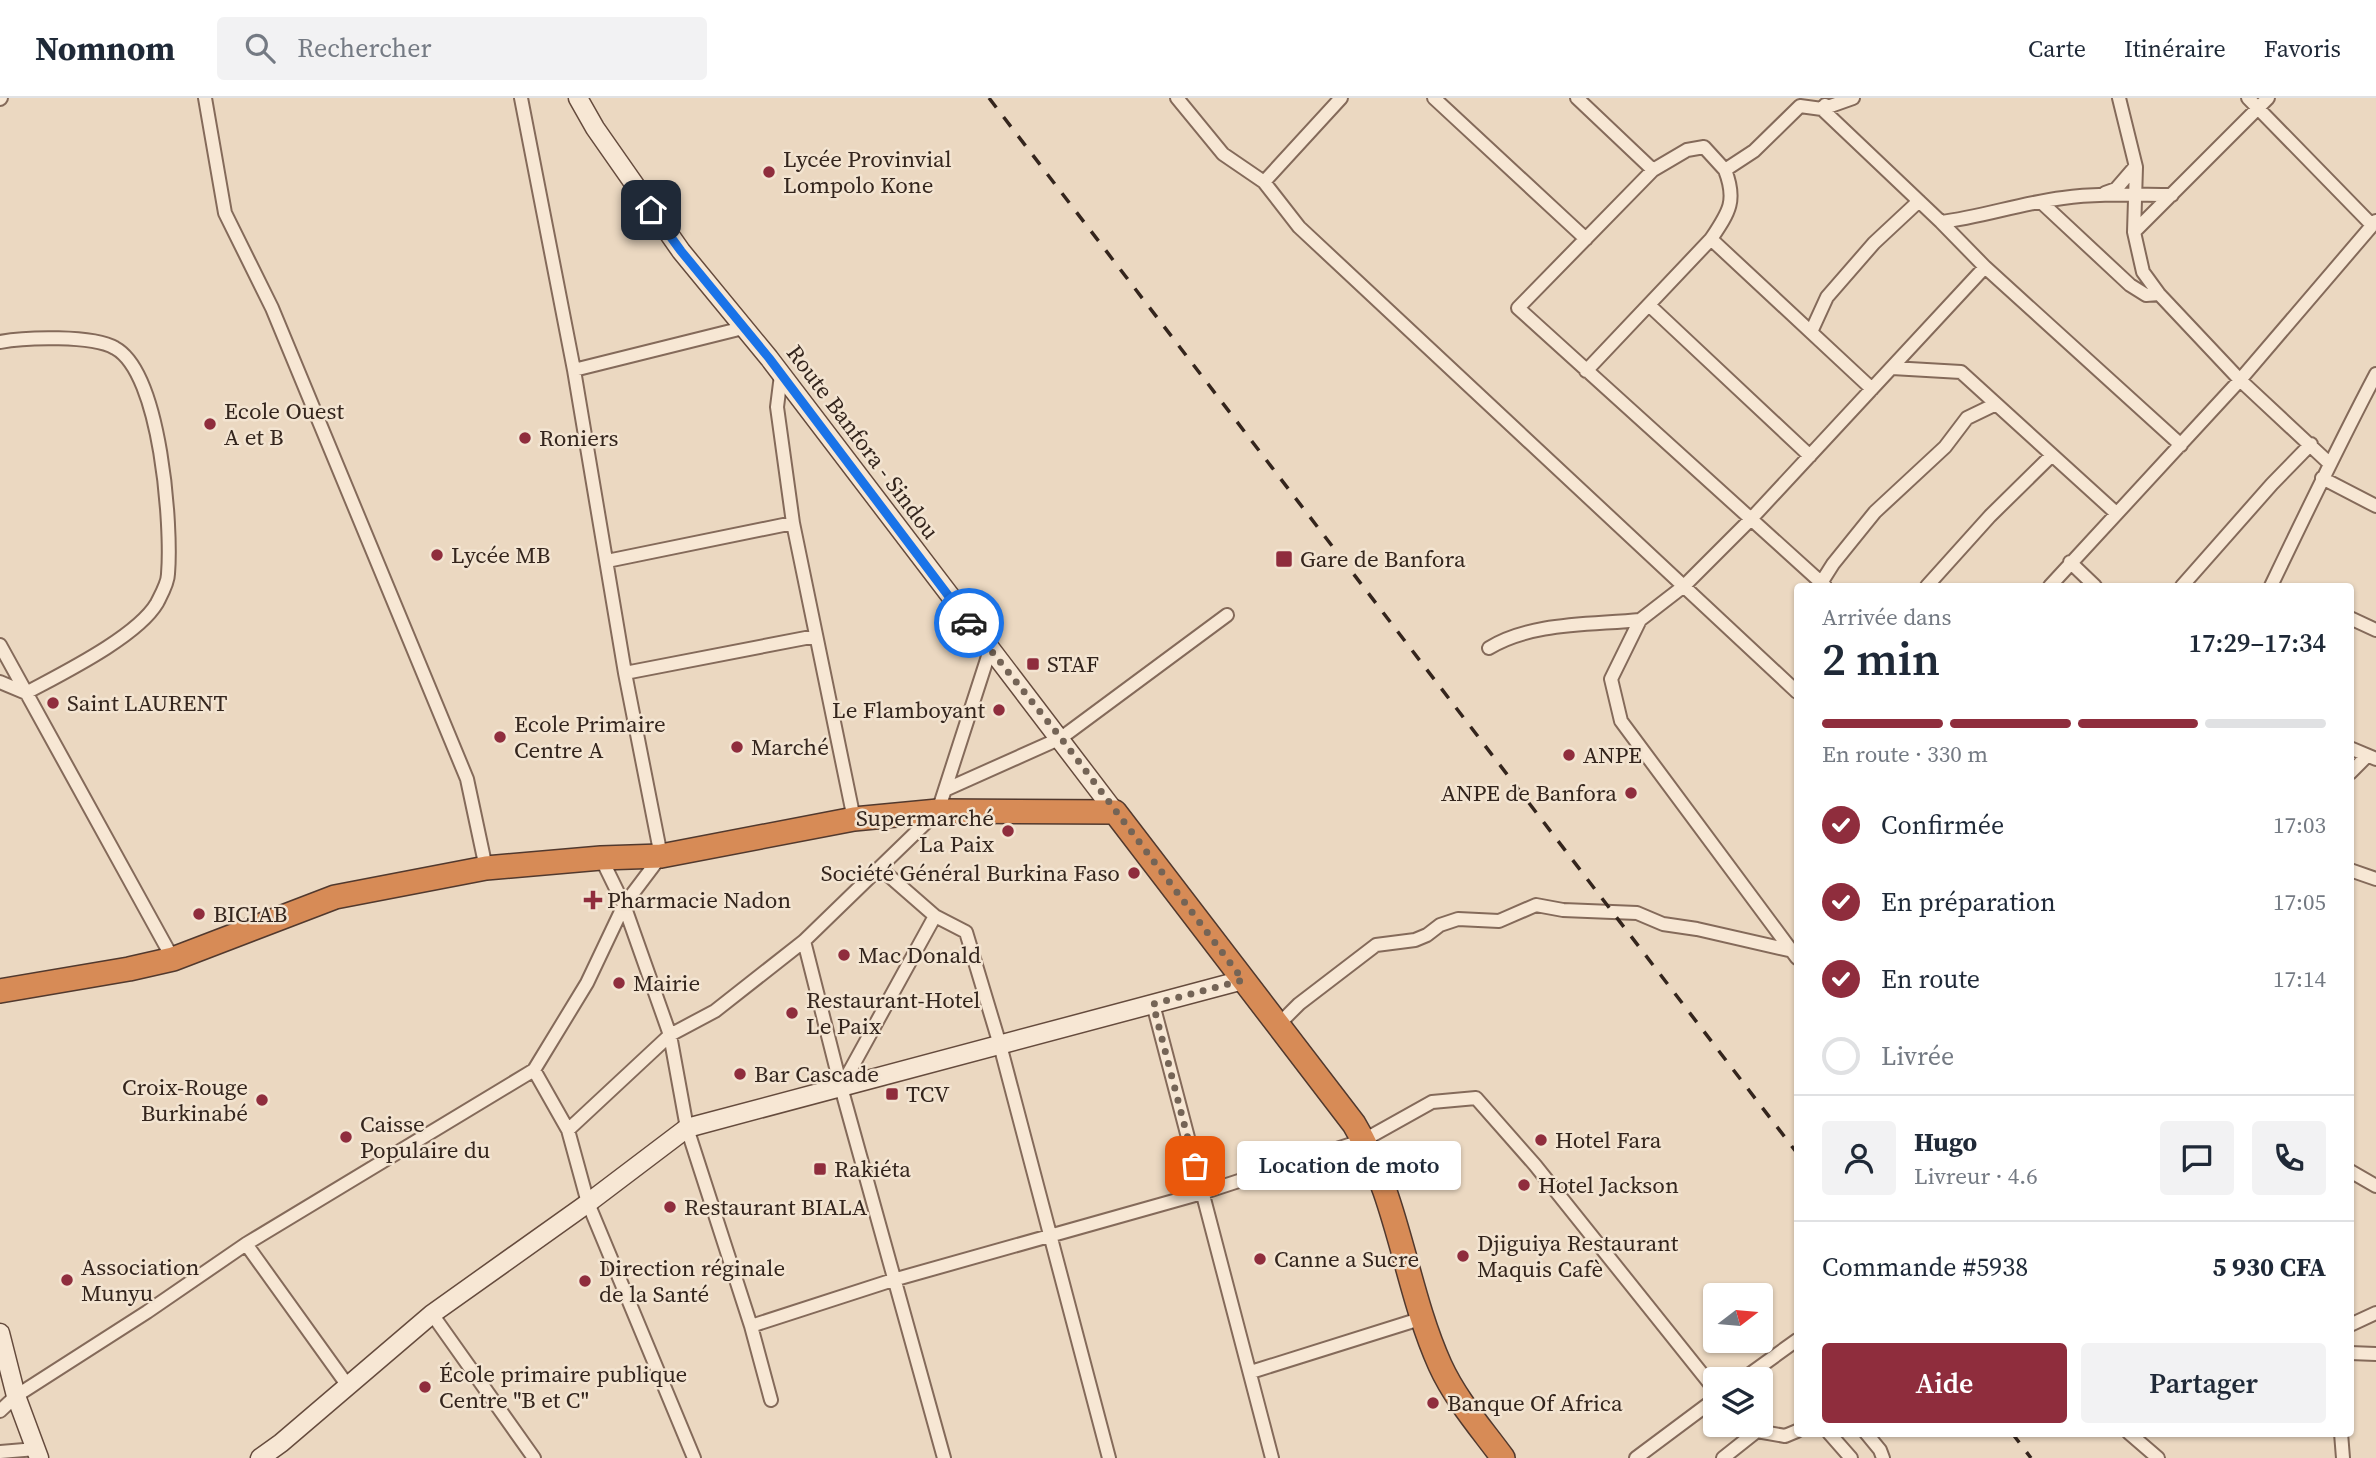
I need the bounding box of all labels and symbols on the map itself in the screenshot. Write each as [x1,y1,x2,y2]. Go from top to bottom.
place label: Lycée Provinvial Lompolo Kone [783,143,952,201]
marker: Lycée Provinvial Lompolo Kone [761,164,777,180]
pin [621,180,681,240]
street label: Route Banfora - Sindou [779,338,947,546]
place label: Ecole Ouest A et B [224,395,345,453]
marker: Ecole Ouest A et B [202,416,218,432]
place label: Roniers [539,422,618,454]
marker: Roniers [517,430,533,446]
place label: Lycée MB [451,539,551,571]
place label: Gare de Banfora [1300,543,1466,575]
marker: Lycée MB [429,547,445,563]
marker: Gare de Banfora [1274,549,1294,569]
courier [934,588,1004,658]
place label: STAF [1047,648,1099,680]
marker: STAF [1025,656,1041,672]
place label: Saint LAURENT [67,687,227,719]
place label: Le Flamboyant [832,694,986,726]
marker: Saint LAURENT [45,695,61,711]
marker: Le Flamboyant [991,702,1007,718]
place label: Ecole Primaire Centre A [514,708,666,766]
marker: Ecole Primaire Centre A [492,729,508,745]
place label: Marché [751,731,829,763]
marker: Marché [729,739,745,755]
place label: ANPE [1583,739,1642,771]
marker: ANPE [1561,747,1577,763]
place label: ANPE de Banfora [1441,777,1617,809]
marker: ANPE de Banfora [1623,785,1639,801]
place label: Supermarché La Paix [856,802,994,860]
marker: Supermarché La Paix [1000,823,1016,839]
place label: Société Général Burkina Faso [821,857,1120,889]
marker: Société Général Burkina Faso [1126,865,1142,881]
place label: Pharmacie Nadon [607,884,791,916]
marker: Pharmacie Nadon [585,892,601,908]
place label: BICIAB [213,898,287,930]
marker: BICIAB [191,906,207,922]
place label: Mac Donald [858,939,981,971]
marker: Mac Donald [836,947,852,963]
place label: Mairie [633,967,700,999]
marker: Mairie [611,975,627,991]
place label: Restaurant-Hotel Le Paix [806,984,981,1042]
marker: Restaurant-Hotel Le Paix [784,1005,800,1021]
place label: Bar Cascade [754,1058,879,1090]
marker: Bar Cascade [732,1066,748,1082]
place label: Croix-Rouge Burkinabé [122,1071,248,1129]
place label: TCV [906,1078,950,1110]
marker: TCV [884,1086,900,1102]
marker: Croix-Rouge Burkinabé [254,1092,270,1108]
place label: Caisse Populaire du [360,1108,490,1166]
place label: Hotel Fara [1555,1124,1662,1156]
marker: Caisse Populaire du [338,1129,354,1145]
marker: Hotel Fara [1533,1132,1549,1148]
pin [1165,1136,1225,1196]
callout: Location de moto [1237,1142,1461,1190]
place label: Rakiéta [834,1153,911,1185]
marker: Rakiéta [812,1161,828,1177]
place label: Hotel Jackson [1538,1169,1679,1201]
marker: Hotel Jackson [1516,1177,1532,1193]
place label: Restaurant BIALA [684,1191,868,1223]
marker: Restaurant BIALA [662,1199,678,1215]
place label: Djiguiya Restaurant Maquis Cafè [1477,1227,1679,1285]
place label: Canne a Sucre [1274,1243,1419,1275]
marker: Djiguiya Restaurant Maquis Cafè [1455,1248,1471,1264]
place label: Association Munyu [81,1251,200,1309]
marker: Canne a Sucre [1252,1251,1268,1267]
place label: Direction réginale de la Santé [599,1252,785,1310]
marker: Association Munyu [59,1272,75,1288]
marker: Direction réginale de la Santé [577,1273,593,1289]
north arrow [1703,1283,1773,1353]
place label: École primaire publique Centre "B et C" [439,1358,687,1416]
marker: École primaire publique Centre "B et C" [417,1379,433,1395]
place label: Banque Of Africa [1447,1387,1623,1419]
marker: Banque Of Africa [1425,1395,1441,1411]

